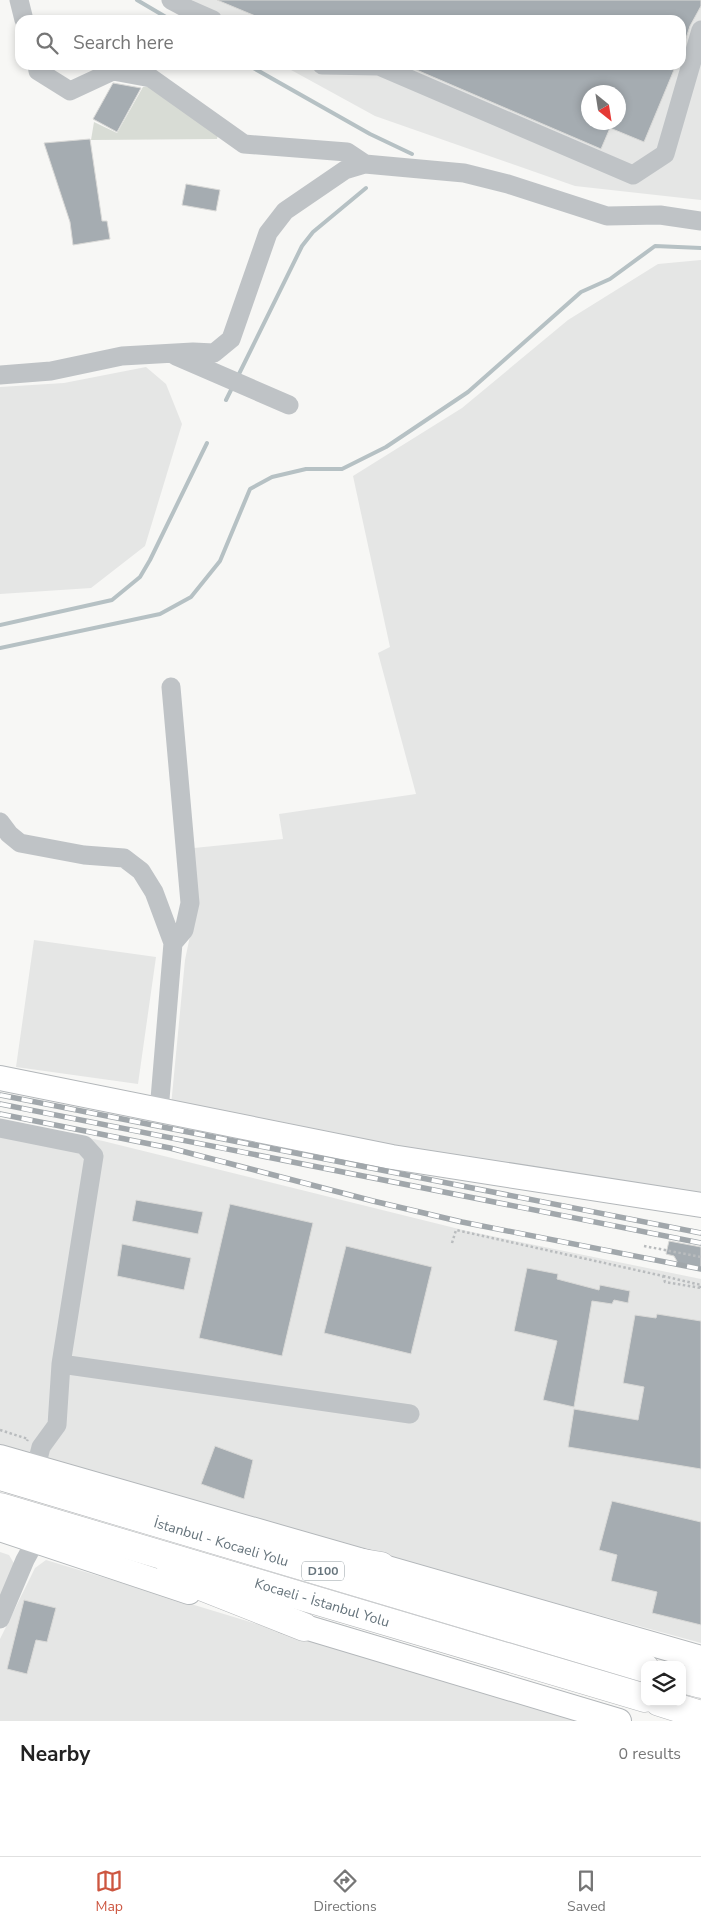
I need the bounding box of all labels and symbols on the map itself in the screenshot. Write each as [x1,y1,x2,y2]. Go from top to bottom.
north arrow [581,85,626,130]
street label: İstanbul - Kocaeli Yolu [152,1513,291,1571]
road number: D100 [302,1562,344,1580]
street label: Kocaeli - İstanbul Yolu [253,1573,392,1631]

